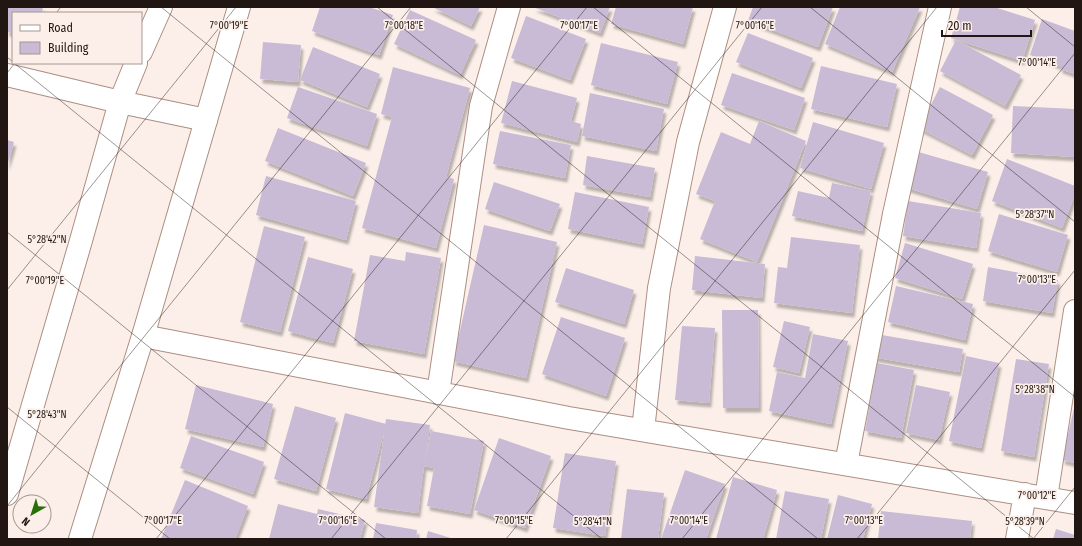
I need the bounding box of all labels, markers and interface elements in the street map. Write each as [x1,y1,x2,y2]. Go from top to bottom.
legend [12,12,142,64]
scale bar [942,12,1031,38]
text: 20 m [948,19,972,33]
text: 7°00'19"E [210,20,249,32]
text: 7°00'18"E [385,20,424,32]
text: 7°00'17"E [560,20,598,32]
text: 7°00'16"E [736,20,774,32]
text: Road [48,21,73,35]
text: Building [48,41,89,55]
text: 7°00'14"E [1018,57,1056,69]
text: 5°28'37"N [1016,209,1054,221]
text: 5°28'42"N [27,234,67,246]
text: 7°00'13"E [1018,274,1056,286]
text: 7°00'19"E [26,275,65,287]
text: 5°28'38"N [1015,384,1055,396]
text: 5°28'43"N [27,409,67,421]
text: 7°00'12"E [1018,490,1056,502]
north arrow [12,494,52,534]
text: N [19,514,33,529]
text: 7°00'17"E [144,515,182,527]
text: 7°00'16"E [319,515,357,527]
text: 7°00'15"E [495,515,533,527]
text: 7°00'14"E [670,515,708,527]
text: 7°00'13"E [845,515,883,527]
text: 5°28'41"N [574,516,612,528]
text: 5°28'39"N [1005,516,1045,528]

